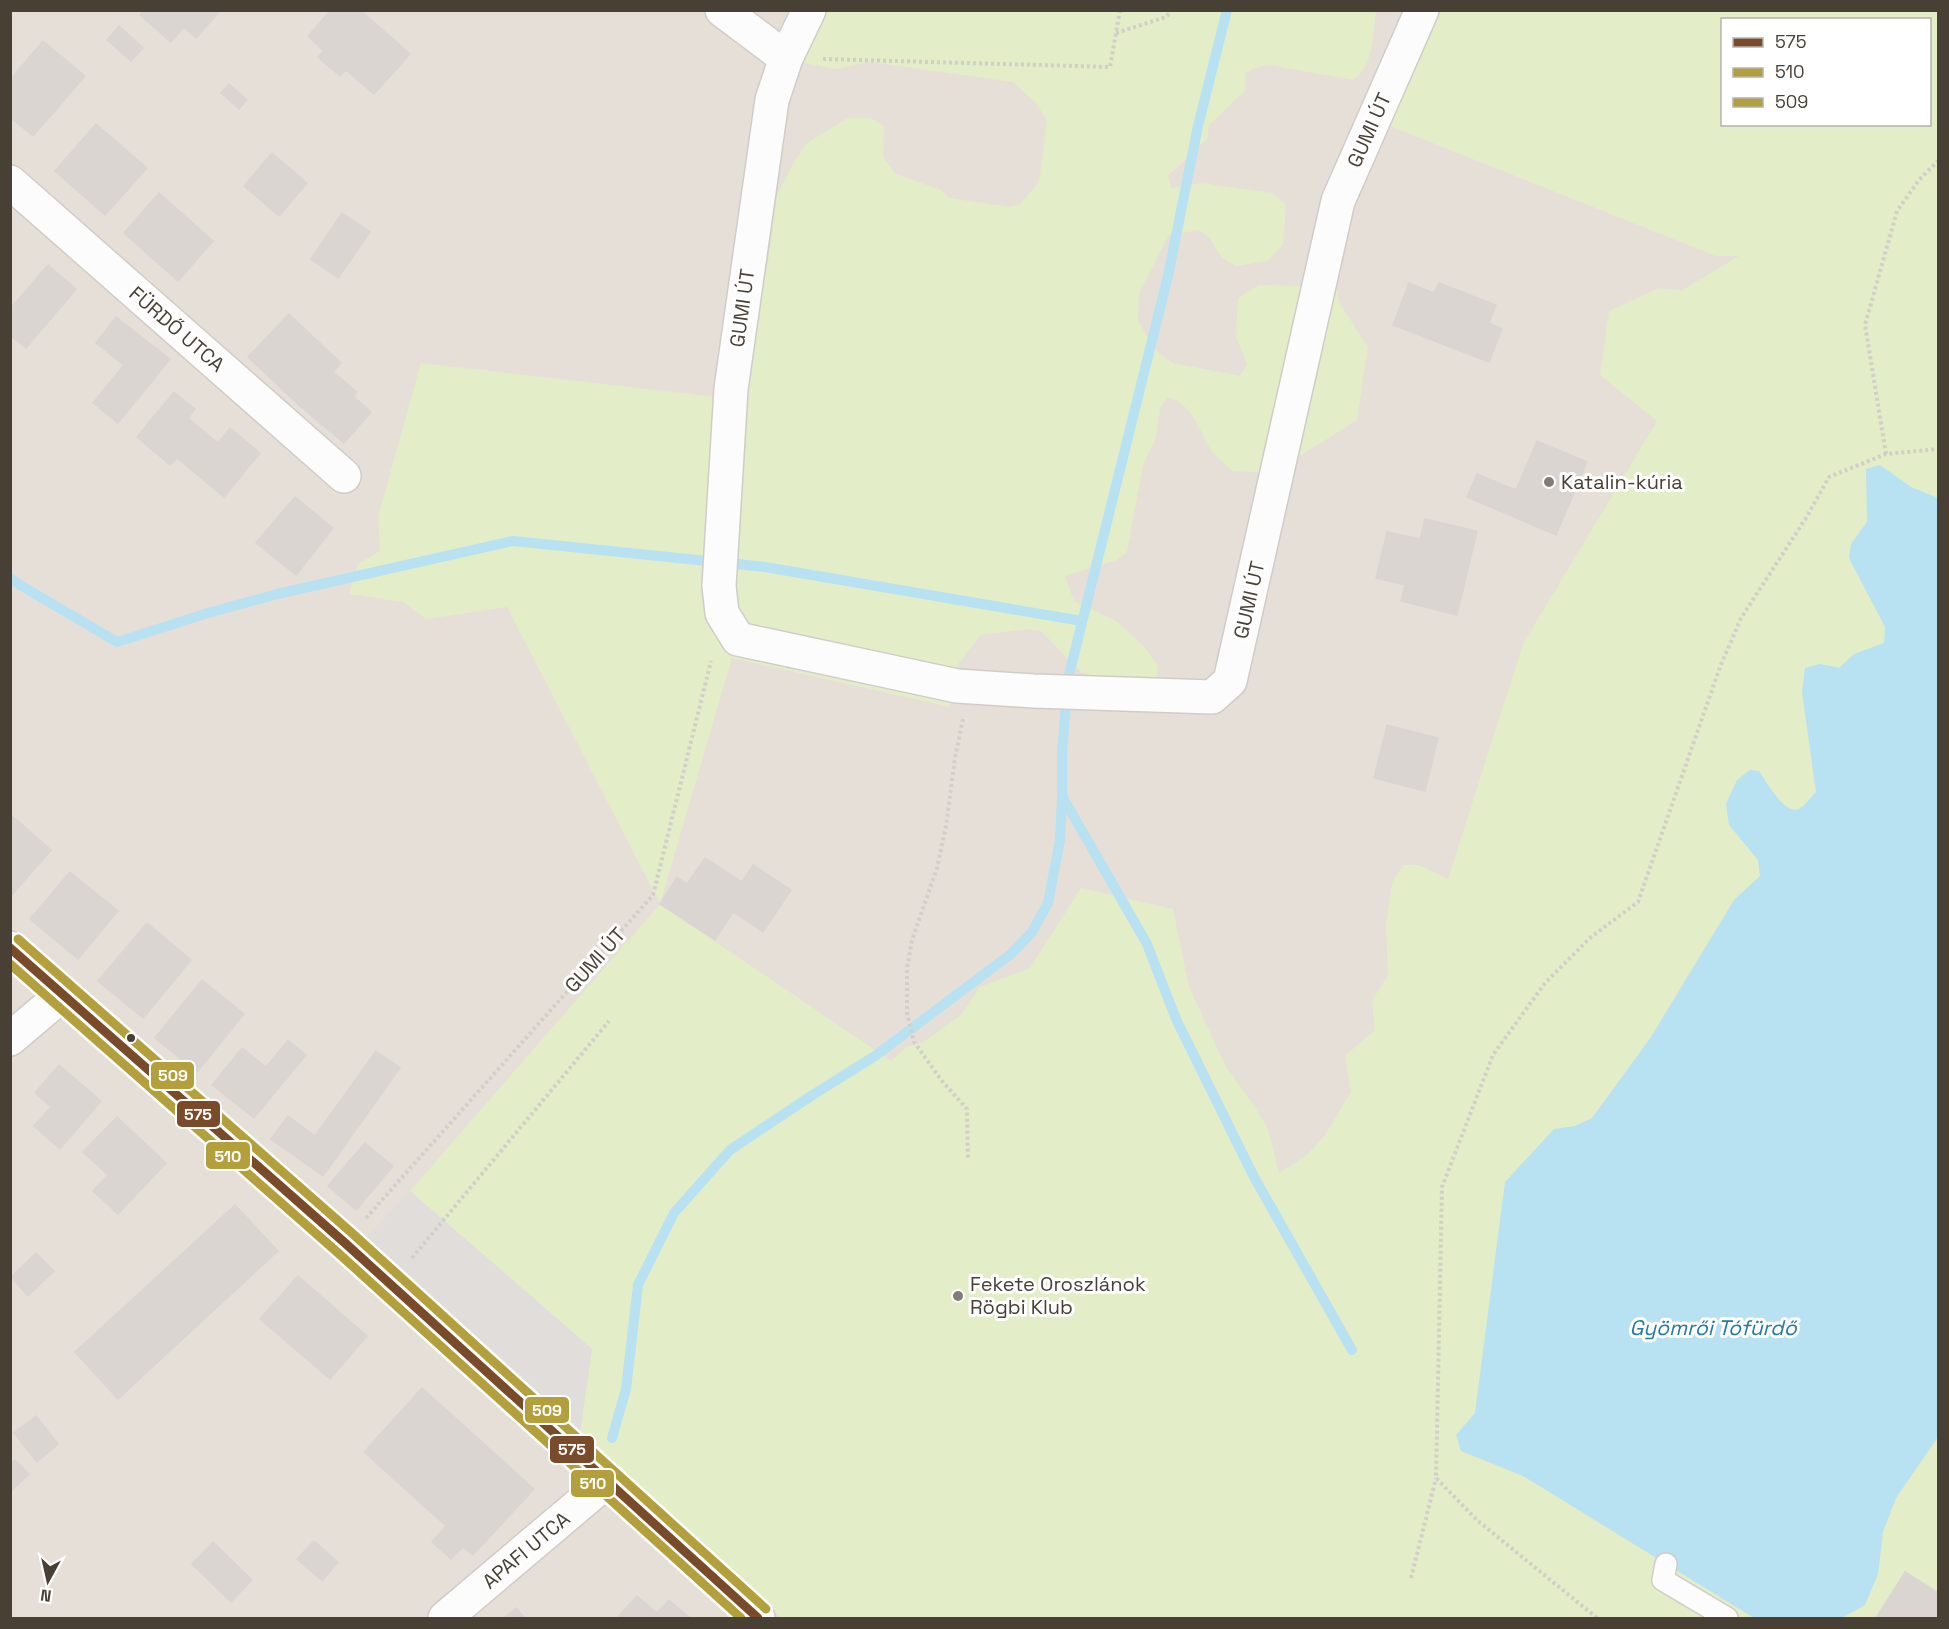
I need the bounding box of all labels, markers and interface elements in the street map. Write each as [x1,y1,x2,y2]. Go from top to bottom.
legend [1721,18,1931,126]
text: 575 [1775,30,1807,53]
text: 510 [1775,60,1805,83]
street label: GUMI ÚT [1341,88,1397,171]
text: 509 [1775,90,1808,113]
street label: GUMI ÚT [724,267,760,349]
street label: FÜRDŐ UTCA [124,280,230,378]
place label: Katalin-kúria [1561,469,1683,495]
marker: Katalin-kúria [1542,475,1556,489]
street label: GUMI ÚT [1227,558,1271,641]
street label: GUMI ÚT [559,922,631,998]
unlabelled marker [125,1032,137,1044]
line badge: 509 [150,1061,195,1090]
text: 509 [158,1065,188,1086]
line badge: 575 [176,1100,221,1128]
text: 575 [184,1104,212,1125]
line badge: 510 [205,1141,251,1170]
text: 510 [215,1146,241,1167]
place label: Fekete Oroszlánok Rögbi Klub [970,1271,1146,1320]
marker: Fekete Oroszlánok Rögbi Klub [951,1289,965,1303]
water label: Gyömrői Tófürdő [1629,1314,1798,1341]
line badge: 509 [524,1396,570,1424]
text: 509 [532,1400,562,1421]
line badge: 575 [549,1435,595,1464]
text: 575 [558,1439,586,1460]
line badge: 510 [570,1469,615,1498]
text: 510 [580,1473,606,1494]
street label: APAFI UTCA [477,1506,576,1594]
north arrow [18,1551,78,1611]
text: N [39,1584,53,1607]

